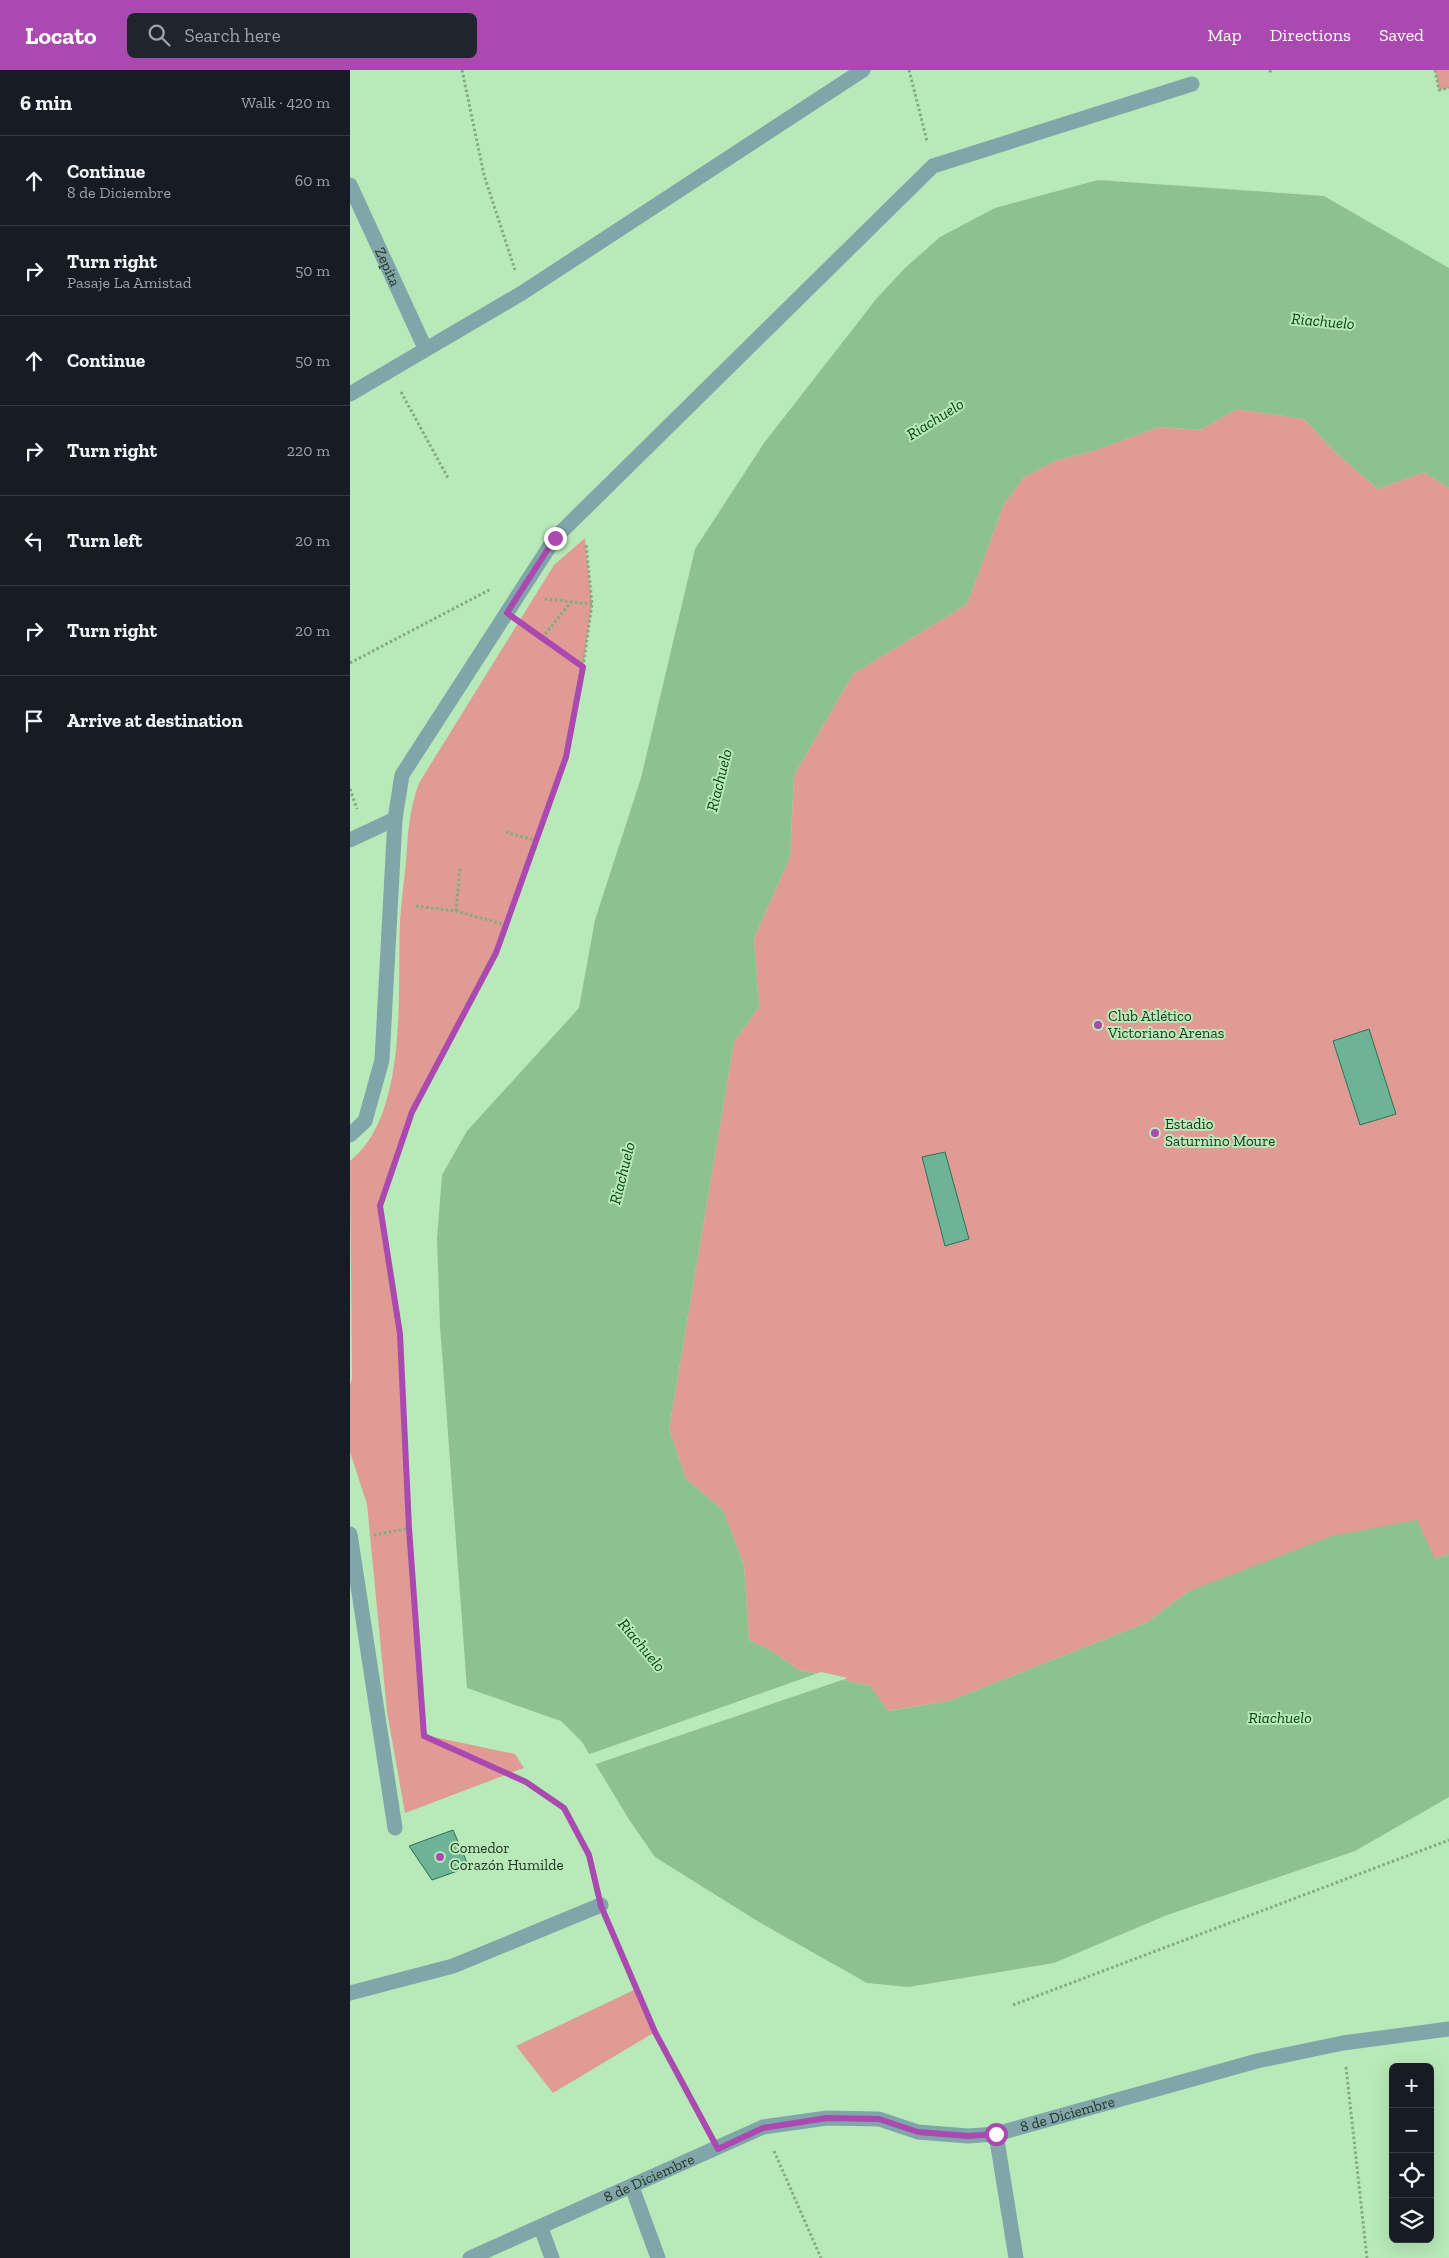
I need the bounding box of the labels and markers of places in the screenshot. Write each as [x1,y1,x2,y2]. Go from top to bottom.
place label: Club Atlético Victoriano Arenas [1107,1007,1224,1042]
marker: Club Atlético Victoriano Arenas [1092,1019,1104,1031]
place label: Estadio Saturnino Moure [1165,1115,1275,1150]
marker: Estadio Saturnino Moure [1149,1127,1161,1139]
place label: Comedor Corazón Humilde [450,1839,563,1874]
marker: Comedor Corazón Humilde [434,1851,446,1863]

